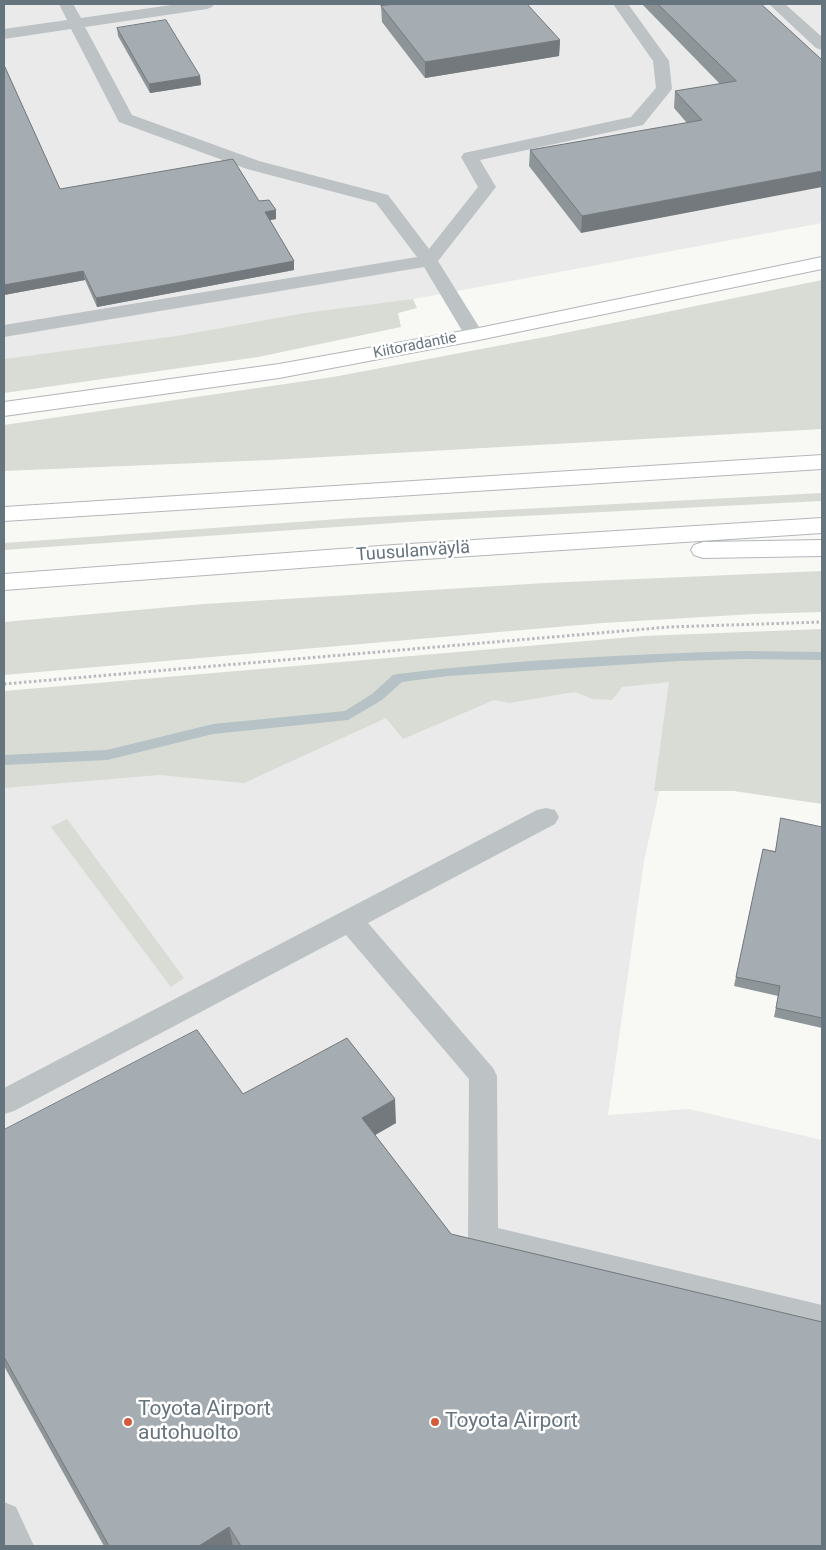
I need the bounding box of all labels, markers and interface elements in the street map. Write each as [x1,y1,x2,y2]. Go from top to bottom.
street label: Kiitoradantie [372,329,458,363]
street label: Tuusulanväylä [355,537,471,567]
place label: Toyota Airport autohuolto [138,1397,271,1447]
place label: Toyota Airport [445,1409,578,1435]
marker: Toyota Airport autohuolto [122,1416,134,1428]
marker: Toyota Airport [429,1416,441,1428]

